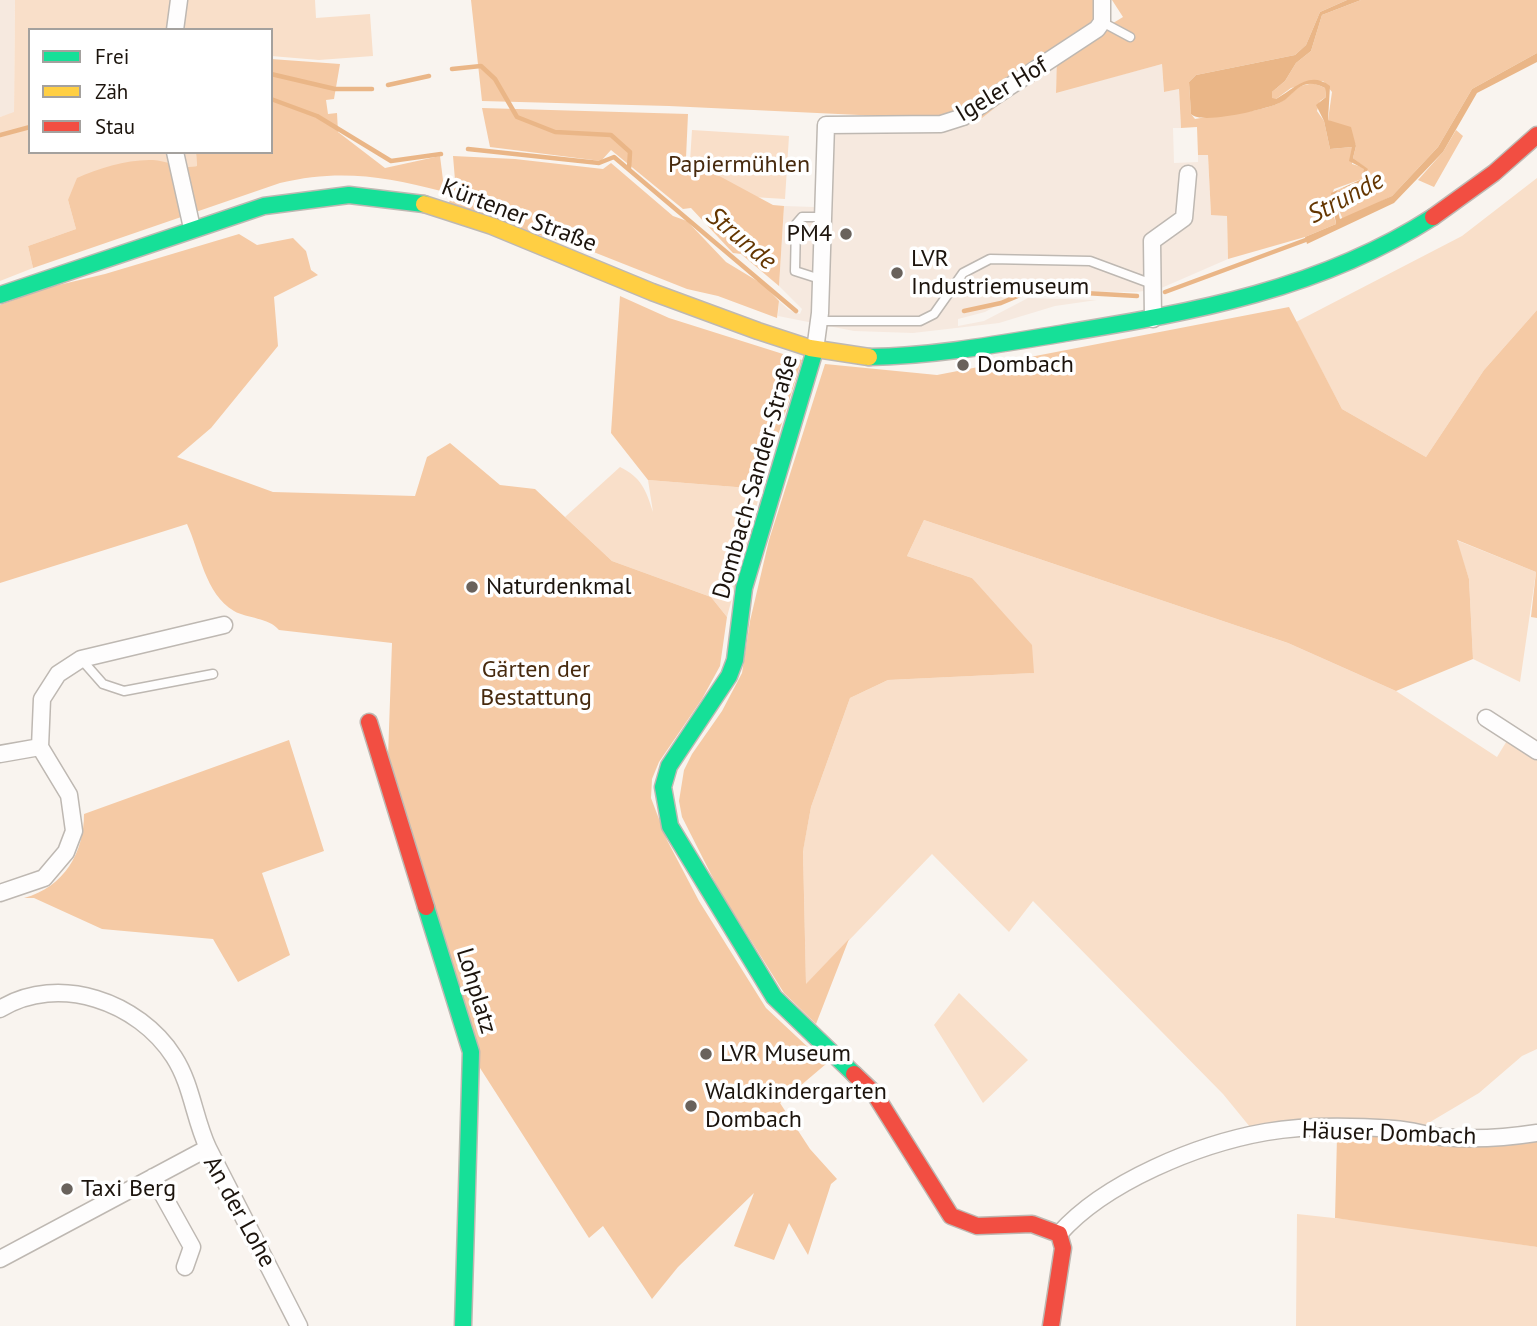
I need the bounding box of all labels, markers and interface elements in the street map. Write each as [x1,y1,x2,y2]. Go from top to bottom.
legend [28,28,273,154]
text: Frei [95,43,129,70]
street label: Igeler Hof [951,51,1053,129]
text: Zäh [95,78,128,105]
text: Stau [95,113,135,140]
park label: Papiermühlen [668,151,810,179]
water label: Strunde [1303,165,1389,231]
street label: Kürtener Straße [437,173,601,259]
water label: Strunde [700,201,782,277]
place label: PM4 [787,220,832,248]
marker: PM4 [838,226,854,242]
place label: LVR Industriemuseum [911,245,1089,301]
marker: LVR Industriemuseum [889,265,905,281]
place label: Dombach [977,351,1074,379]
street label: Dombach-Sander-Straße [707,352,805,602]
marker: Dombach [955,357,971,373]
place label: Naturdenkmal [486,573,631,601]
marker: Naturdenkmal [464,579,480,595]
park label: Gärten der Bestattung [480,656,592,712]
street label: Lohplatz [449,945,503,1037]
place label: LVR Museum [720,1040,851,1068]
marker: LVR Museum [698,1046,714,1062]
place label: Waldkindergarten Dombach [705,1078,887,1134]
marker: Waldkindergarten Dombach [683,1098,699,1114]
street label: Häuser Dombach [1301,1117,1477,1151]
street label: An der Lohe [197,1151,281,1273]
place label: Taxi Berg [81,1175,176,1203]
marker: Taxi Berg [59,1181,75,1197]

